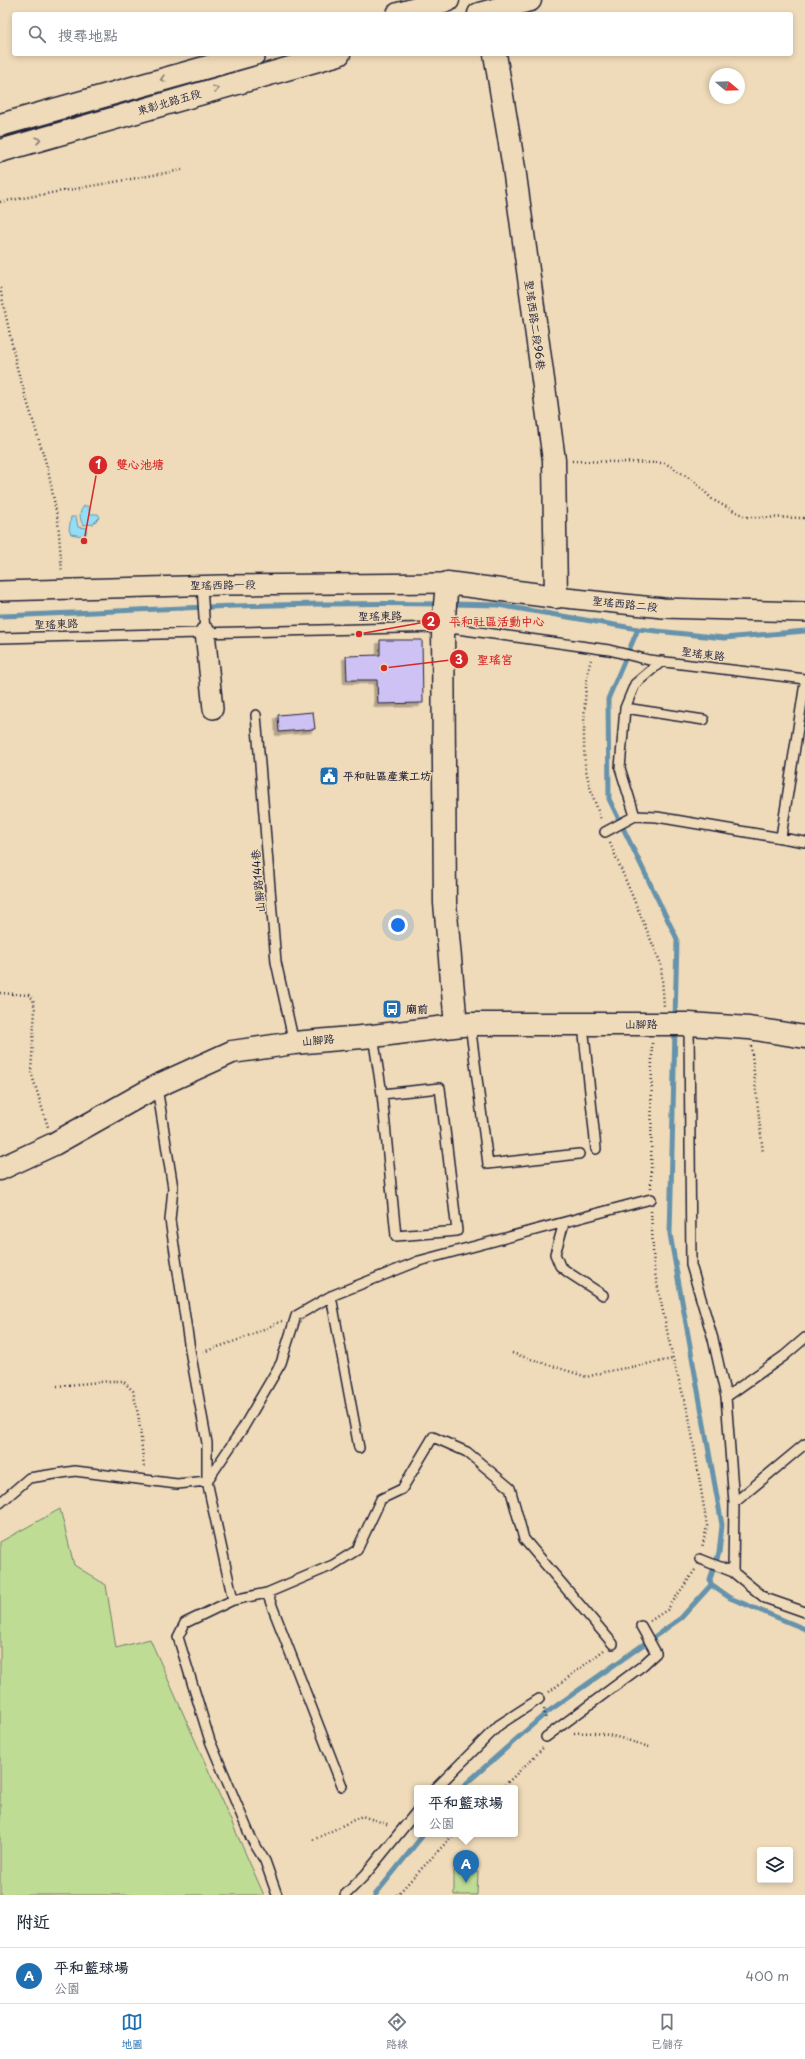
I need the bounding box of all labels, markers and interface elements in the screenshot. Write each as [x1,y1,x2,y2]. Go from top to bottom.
search box [12,12,793,56]
icon: search [26,23,48,45]
text: 搜尋地點 [58,23,118,46]
north arrow [709,68,745,104]
one-way arrow [159,75,166,83]
street label: 東彰北路五段 [135,84,203,119]
one-way arrow [213,85,220,94]
one-way arrow [34,136,41,145]
street label: 聖瑤西路二段96巷 [521,279,550,371]
callout: 雙心池塘 [88,453,172,477]
text: 1 [95,455,101,473]
text: 雙心池塘 [116,455,164,473]
street label: 聖瑤西路一段 [190,575,256,594]
street label: 聖瑤西路二段 [591,592,659,615]
street label: 聖瑤東路 [358,607,402,624]
callout: 平和社區活動中心 [421,609,553,633]
text: 2 [427,612,436,630]
text: 平和社區活動中心 [449,612,545,630]
street label: 聖瑤東路 [34,614,78,633]
street label: 聖瑤東路 [680,642,726,665]
callout: 聖瑤宮 [449,647,521,671]
text: 3 [455,650,463,668]
text: 聖瑤宮 [477,650,513,668]
public building icon: 平和社區產業工坊 [318,765,340,787]
place label: 平和社區產業工坊 [343,767,431,784]
street label: 山腳路144巷 [246,849,269,913]
your location [388,915,408,935]
bus stop icon: 廟前 [381,998,403,1020]
place label: 廟前 [406,1000,428,1017]
street label: 山腳路 [625,1015,658,1032]
street label: 山腳路 [301,1030,335,1049]
popup [414,1785,518,1837]
text: 平和籃球場 [428,1790,504,1813]
text: 公園 [428,1813,455,1832]
map controls [757,1847,793,1883]
button: layers [757,1847,793,1883]
pin: A [453,1850,479,1883]
text: 附近 [16,1908,50,1934]
text: 平和籃球場 [54,1955,129,1978]
text: A [24,1966,34,1985]
text: 400 m [746,1966,789,1985]
text: 公園 [54,1978,80,1997]
tab: 地圖 [121,2011,143,2052]
tab: 路線 [386,2011,408,2052]
tab: 已儲存 [651,2011,684,2052]

